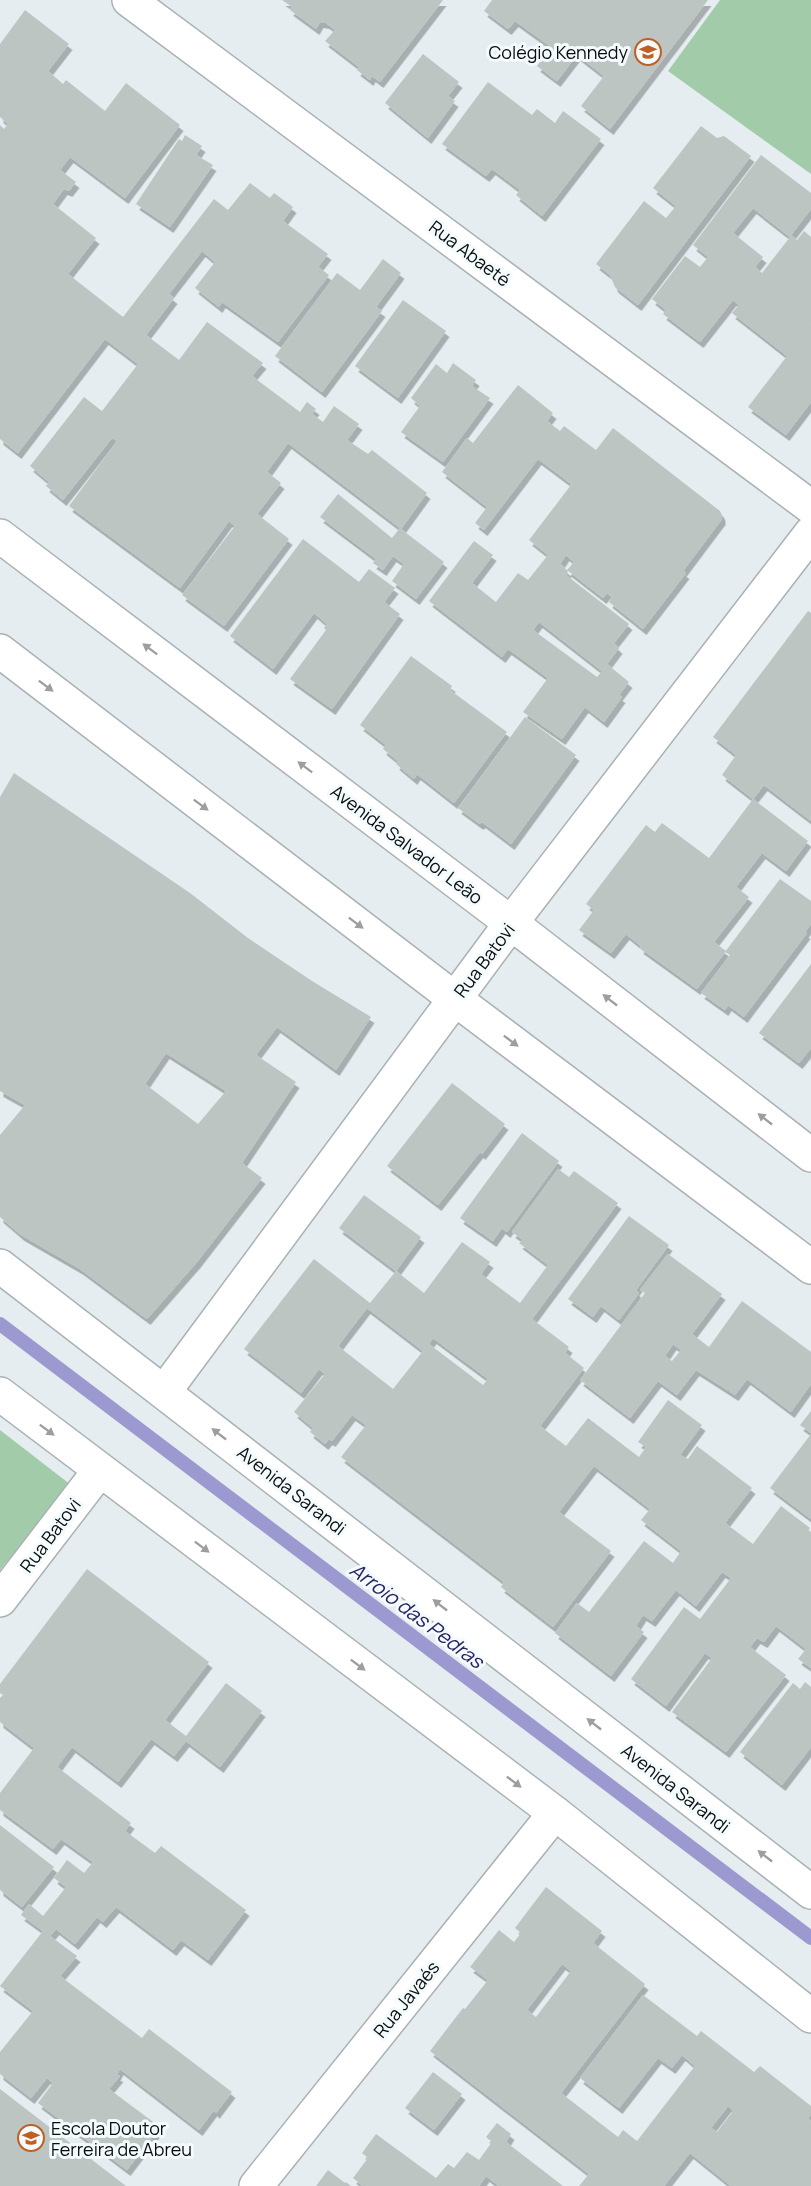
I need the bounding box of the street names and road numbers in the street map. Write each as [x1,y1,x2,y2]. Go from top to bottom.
street label: Rua Abaeté [424,215,516,291]
street label: Avenida Salvador Leão [326,779,488,909]
street label: Rua Batovi [448,918,520,1002]
street label: Avenida Sarandi [233,1440,351,1540]
street label: Rua Batovi [14,1493,86,1577]
street label: Avenida Sarandi [617,1738,735,1838]
street label: Rua Javaés [368,1956,444,2042]

